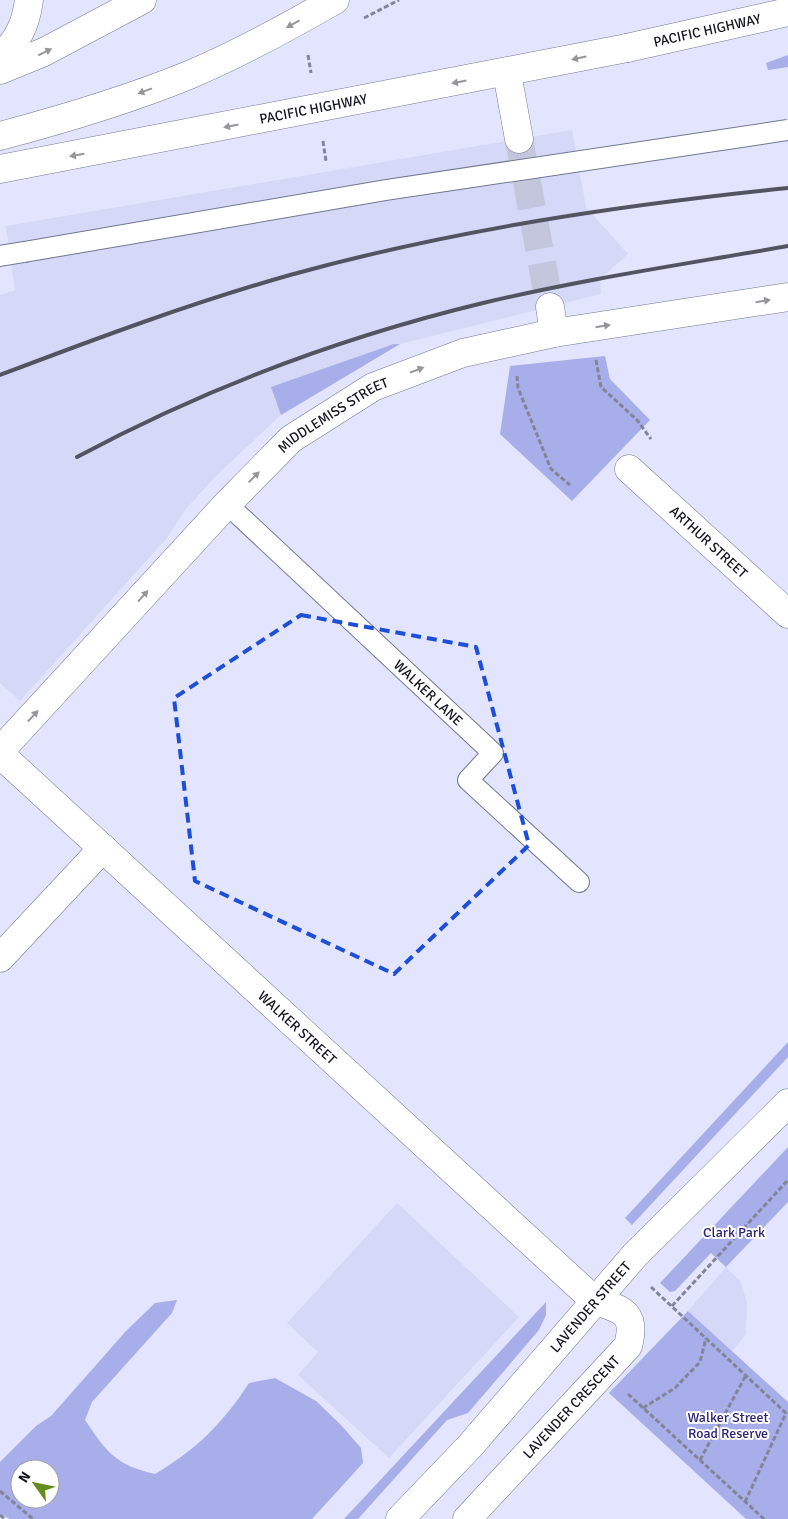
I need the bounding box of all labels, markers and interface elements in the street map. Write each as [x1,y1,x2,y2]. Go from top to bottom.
street label: PACIFIC HIGHWAY [652,10,762,51]
one-way arrow [285,20,300,28]
one-way arrow [38,47,52,55]
one-way arrow [571,54,586,62]
one-way arrow [451,78,466,86]
one-way arrow [137,87,152,95]
street label: PACIFIC HIGHWAY [258,90,369,128]
one-way arrow [223,122,238,130]
one-way arrow [68,152,84,160]
one-way arrow [756,297,772,305]
one-way arrow [595,321,611,329]
one-way arrow [410,366,425,374]
street label: MIDDLEMISS STREET [274,374,391,457]
one-way arrow [247,471,259,483]
street label: ARTHUR STREET [666,502,751,582]
one-way arrow [137,590,149,602]
street label: WALKER LANE [390,657,466,729]
one-way arrow [27,710,39,722]
street label: WALKER STREET [254,987,340,1068]
park label: Clark Park [703,1224,765,1241]
street label: LAVENDER STREET [547,1258,635,1356]
street label: LAVENDER CRESCENT [519,1352,623,1462]
park label: Walker Street Road Reserve [687,1409,769,1442]
north arrow [10,1459,60,1509]
text: N [15,1468,34,1486]

